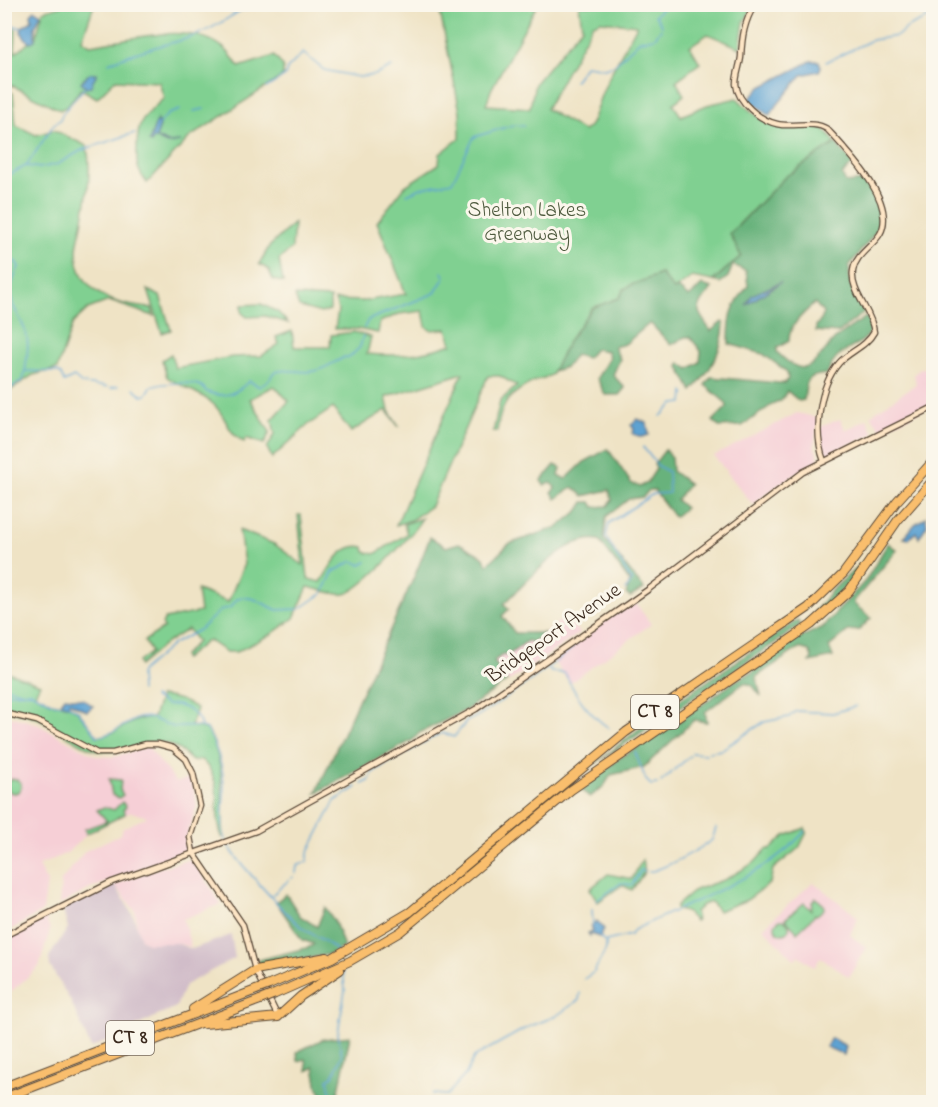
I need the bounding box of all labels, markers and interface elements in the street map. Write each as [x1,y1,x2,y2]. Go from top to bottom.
park label: Shelton Lakes Greenway [468,196,586,252]
street label: Bridgeport Avenue [479,576,629,694]
road number: CT 8 [631,695,679,729]
road number: CT 8 [106,1021,154,1055]

